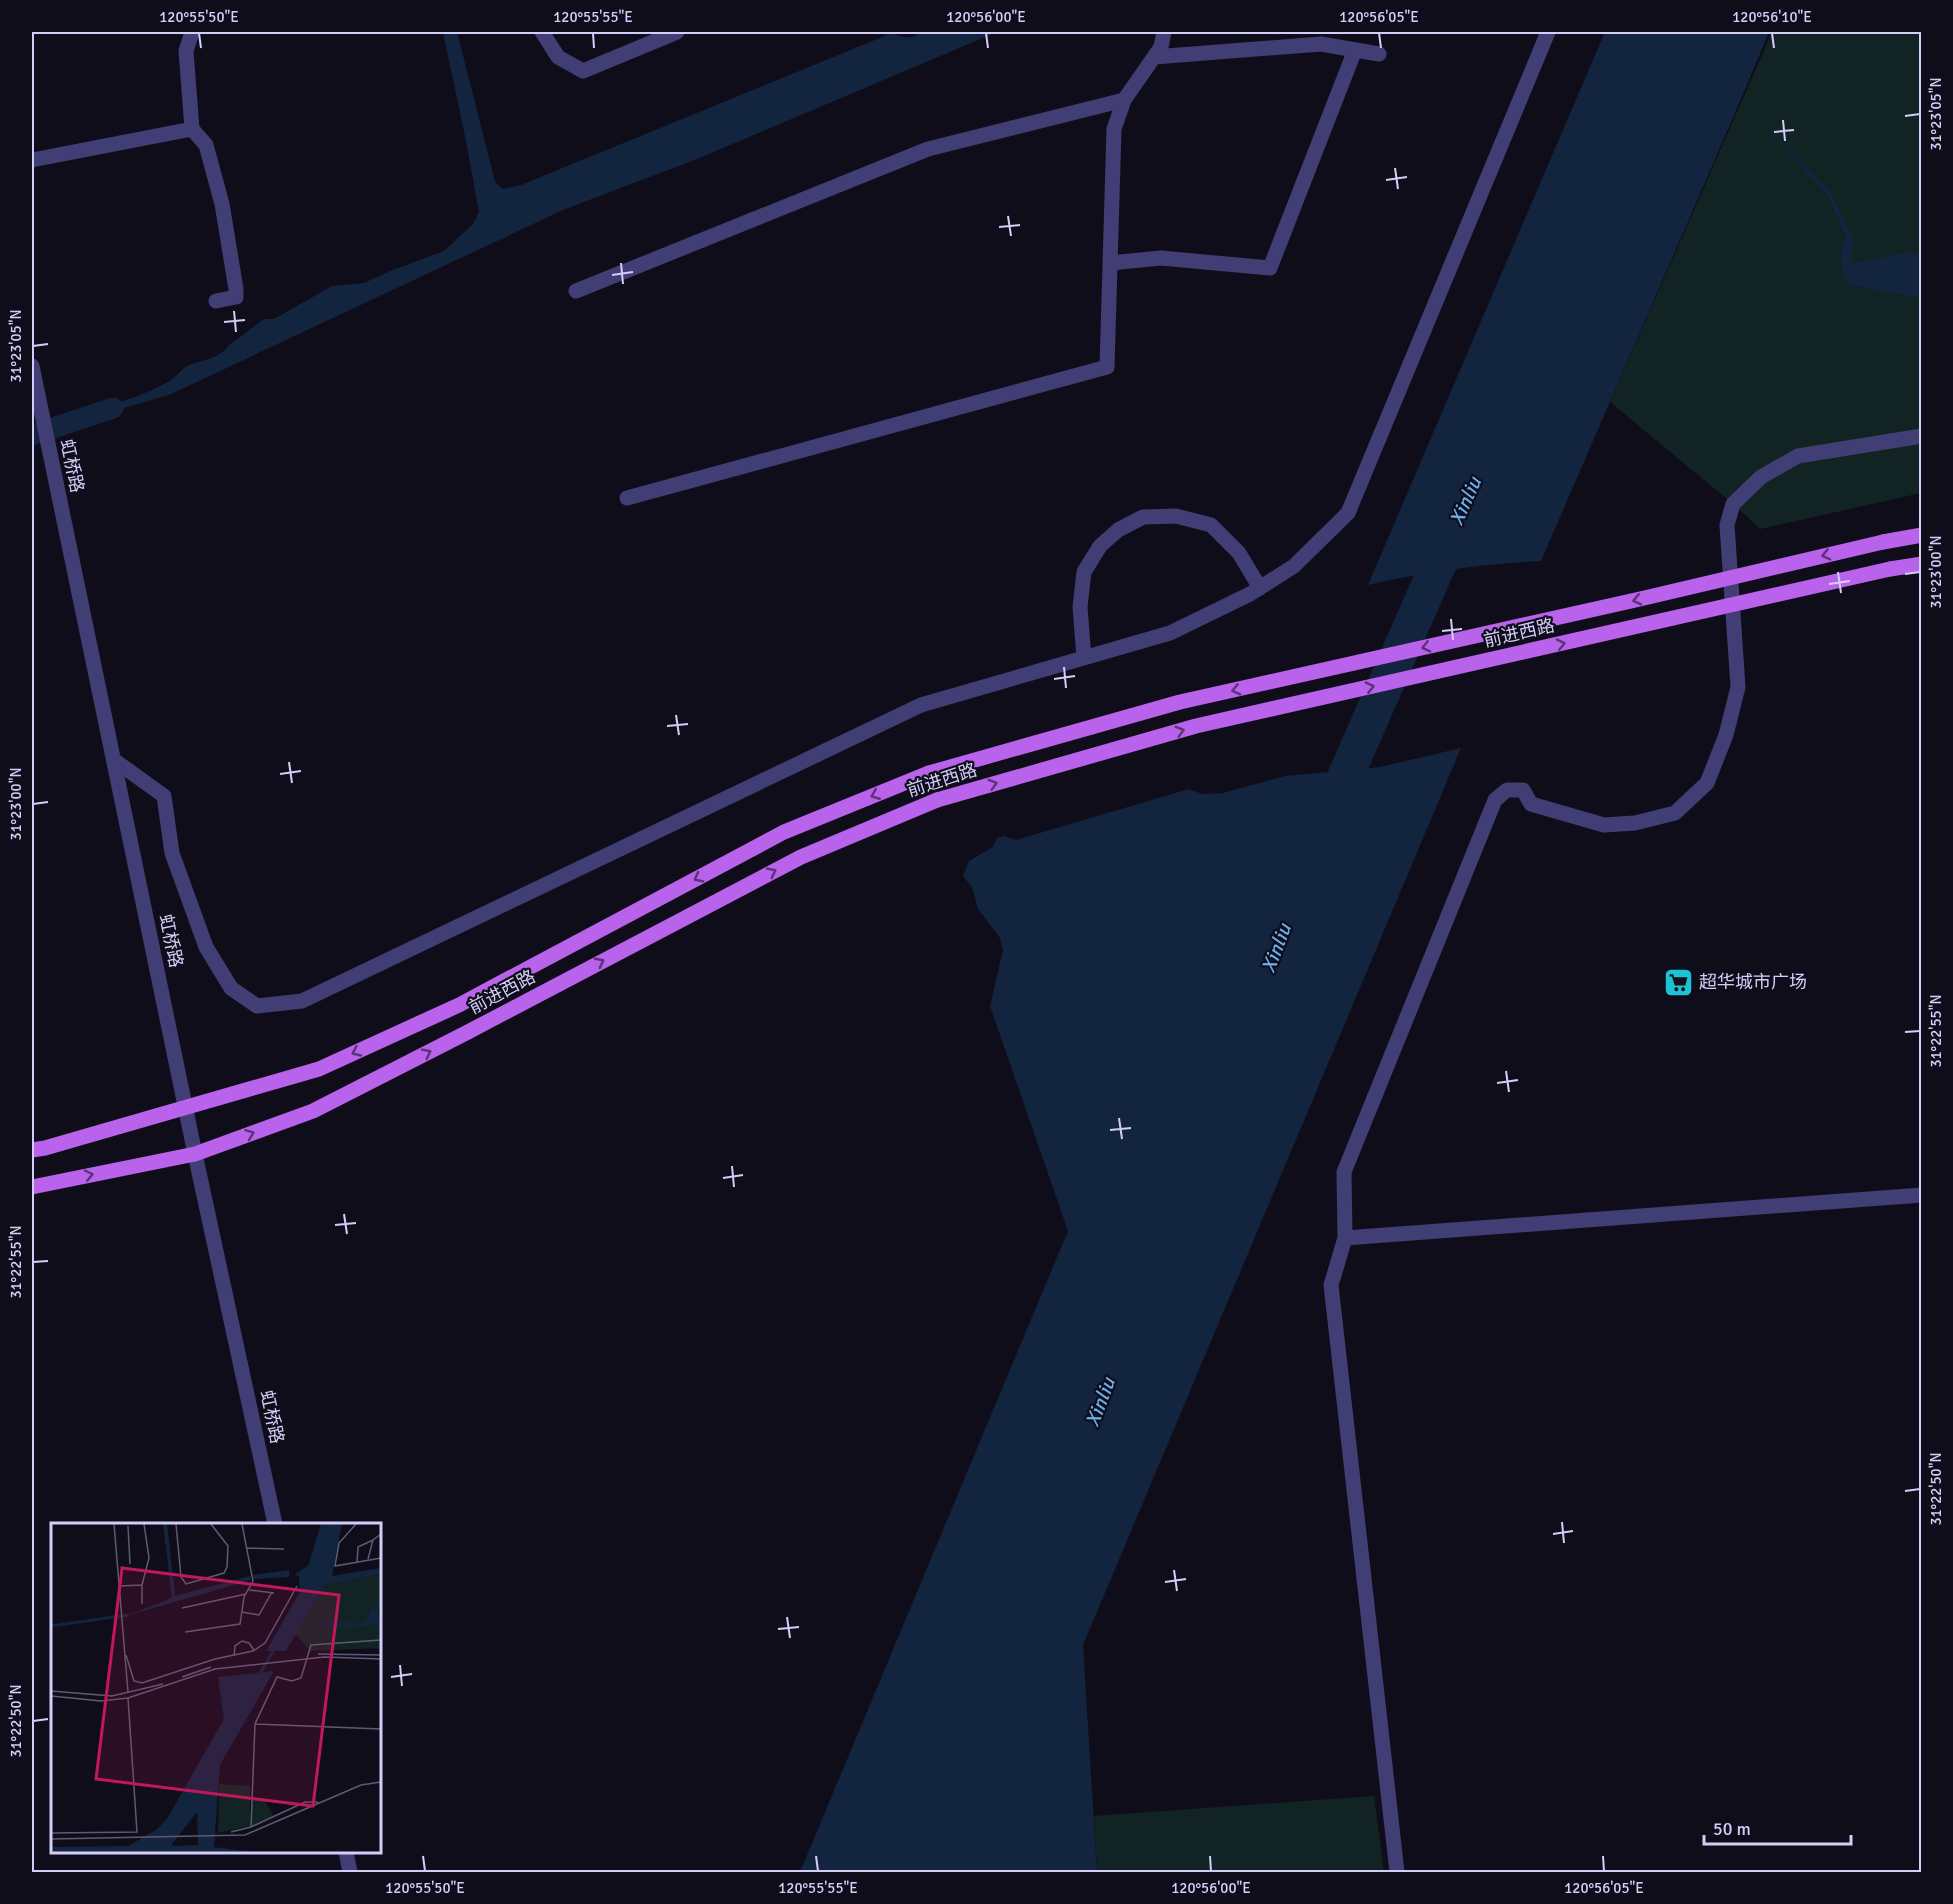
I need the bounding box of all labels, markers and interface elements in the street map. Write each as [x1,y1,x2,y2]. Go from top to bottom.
text: 120°55'50"E [159,8,239,26]
text: 120°55'55"E [553,8,633,26]
text: 120°56'00"E [946,8,1026,26]
text: 120°56'05"E [1339,8,1419,26]
text: 120°56'10"E [1732,8,1812,26]
text: 31°23'05"N [1927,77,1945,151]
text: 31°23'05"N [7,309,25,383]
street label: 虹桥路 [56,437,88,495]
water label: Xinliu [1444,472,1488,529]
text: 31°23'00"N [1927,535,1945,609]
one-way arrow [1822,548,1832,561]
one-way arrow [1632,592,1642,605]
street label: 前进西路 [1481,614,1557,652]
one-way arrow [1555,638,1565,651]
one-way arrow [1421,640,1431,653]
one-way arrow [1365,681,1375,694]
one-way arrow [1231,683,1241,696]
one-way arrow [1175,725,1185,738]
street label: 前进西路 [904,758,980,802]
text: 31°23'00"N [7,767,25,841]
one-way arrow [987,779,998,791]
one-way arrow [870,788,881,800]
one-way arrow [766,867,777,879]
one-way arrow [694,871,705,882]
street label: 虹桥路 [155,912,187,970]
water label: Xinliu [1256,919,1298,976]
one-way arrow [593,958,604,969]
street label: 前进西路 [465,965,539,1019]
supermarket icon: 超华城市广场 [1662,966,1694,998]
place label: 超华城市广场 [1699,971,1807,993]
text: 31°22'55"N [1927,994,1945,1068]
one-way arrow [352,1045,363,1057]
one-way arrow [421,1049,432,1060]
one-way arrow [244,1128,255,1141]
one-way arrow [84,1169,94,1182]
text: 31°22'55"N [7,1225,25,1299]
water label: Xinliu [1080,1373,1122,1430]
street label: 虹桥路 [256,1388,288,1446]
text: 31°22'50"N [1927,1452,1945,1526]
inset map [51,1523,381,1853]
text: 31°22'50"N [7,1684,25,1758]
scale bar [1704,1808,1851,1846]
text: 50 m [1713,1818,1751,1840]
text: 120°55'50"E [385,1879,465,1897]
text: 120°55'55"E [778,1879,858,1897]
text: 120°56'00"E [1171,1879,1251,1897]
text: 120°56'05"E [1564,1879,1644,1897]

